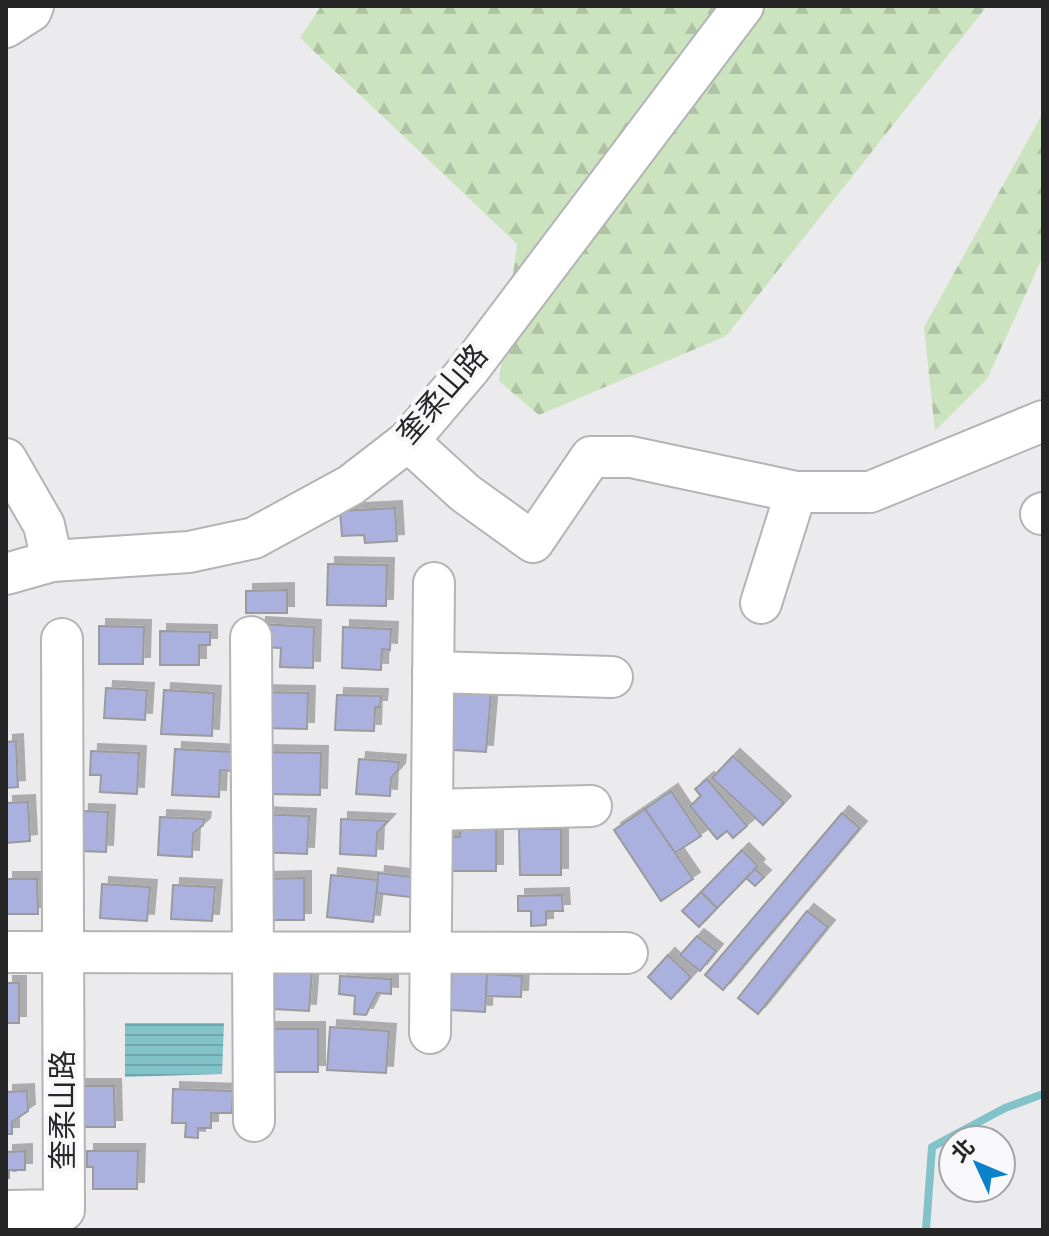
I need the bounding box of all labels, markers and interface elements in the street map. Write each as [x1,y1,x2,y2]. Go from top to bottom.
street label: 奎柔山路 [391,339,494,450]
street label: 奎柔山路 [47,1050,79,1170]
north arrow [937,1124,1017,1204]
text: 北 [947,1135,979,1166]

